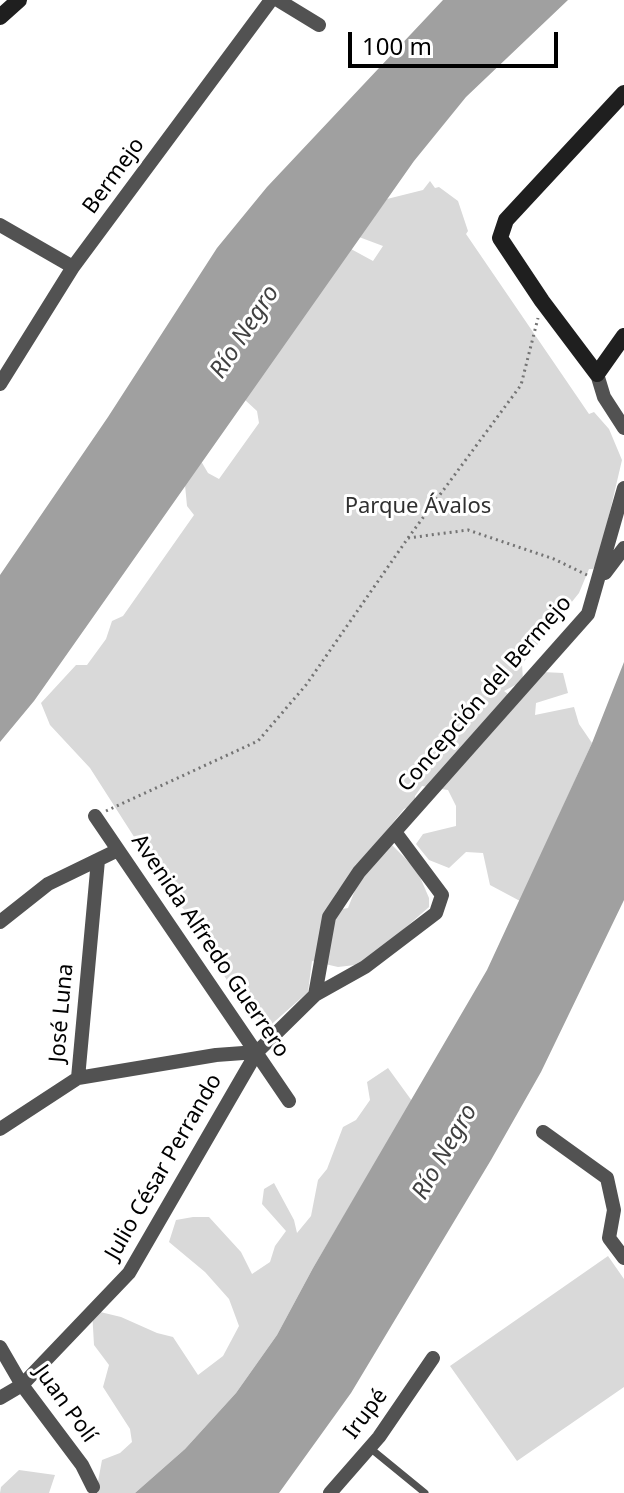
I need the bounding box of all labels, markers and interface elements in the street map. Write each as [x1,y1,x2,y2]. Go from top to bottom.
scale bar [352,16,562,66]
text: 100 m [362,29,432,62]
street label: Bermejo [78,133,150,219]
water label: Río Negro [204,280,286,384]
park label: Parque Ávalos [345,494,491,520]
street label: Concepción del Bermejo [393,591,577,797]
street label: Avenida Alfredo Guerrero [125,829,295,1063]
street label: José Luna [45,963,79,1063]
street label: Julio César Perrando [100,1069,228,1265]
water label: Río Negro [406,1099,484,1205]
street label: Juan Polí [28,1360,102,1448]
street label: Irupé [339,1384,393,1444]

